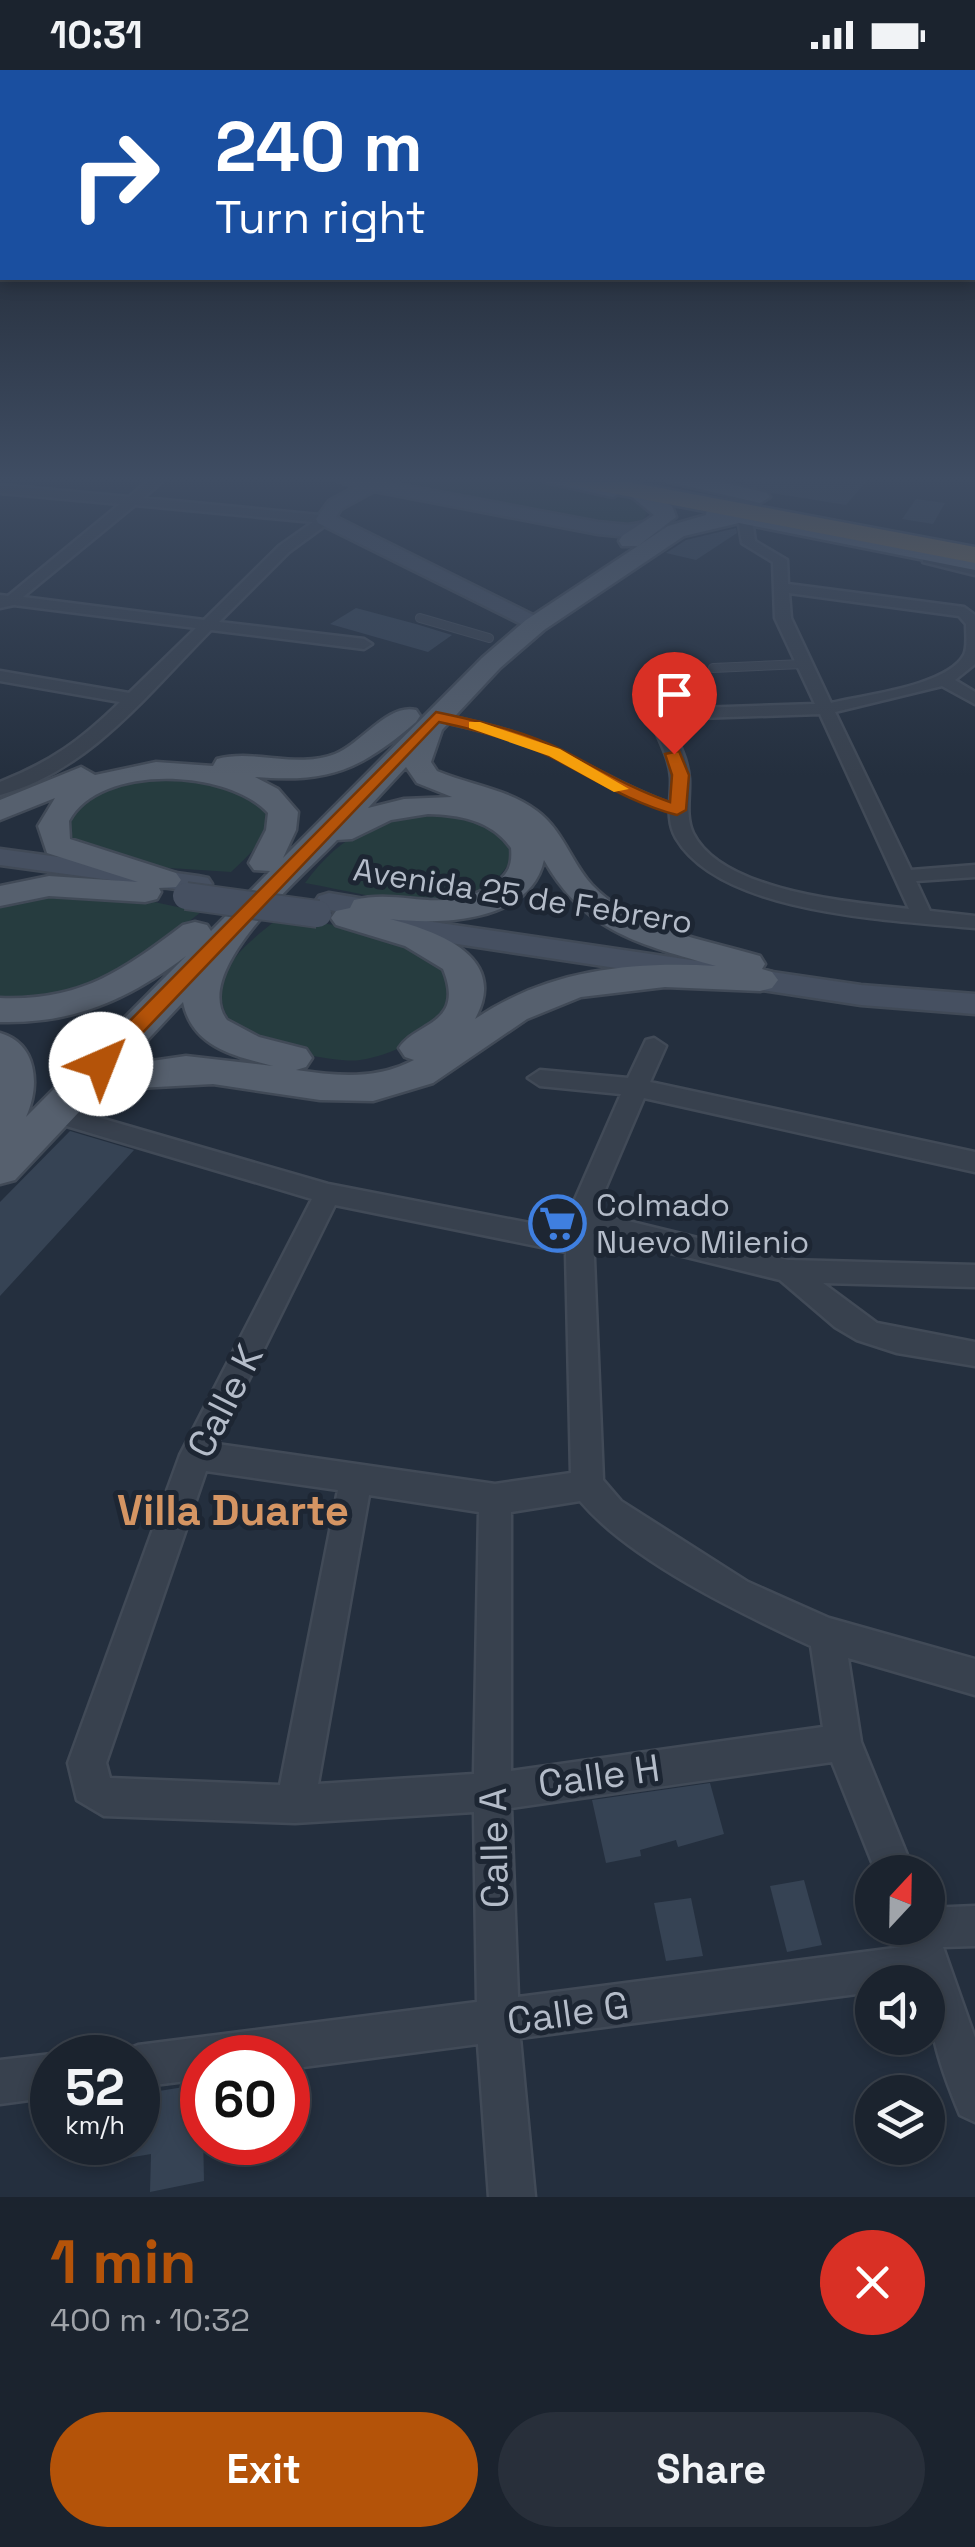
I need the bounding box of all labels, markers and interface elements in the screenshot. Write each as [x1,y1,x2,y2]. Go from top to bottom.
text: 10:31 [50,11,143,59]
text: 240 m [215,102,423,191]
icon: right [50,110,180,240]
text: Turn right [215,189,426,246]
pin [632,652,717,755]
icon: arrive [647,667,702,722]
street label: Avenida 25 de Febrero [351,849,695,943]
position arrow [49,1012,153,1116]
place label: Colmado Nuevo Milenio [596,1185,809,1262]
supermarket icon: Colmado Nuevo Milenio [527,1193,587,1253]
street label: Calle K [176,1337,274,1465]
district label: Villa Duarte [117,1484,349,1537]
street label: Calle H [535,1744,663,1808]
street label: Calle A [469,1787,519,1909]
north arrow [855,1855,945,1945]
map controls [855,1855,945,2165]
button: sound [855,1965,945,2055]
street label: Calle G [504,1981,632,2045]
speed limit sign: 60 [180,2035,310,2165]
text: 52 [65,2056,125,2120]
button: layers [855,2075,945,2165]
text: km/h [65,2109,125,2141]
text: 1 min [50,2224,197,2301]
button: close [820,2230,925,2335]
text: 400 m · 10:32 [50,2300,250,2340]
button: Exit [50,2412,478,2527]
button: Share [498,2412,925,2527]

